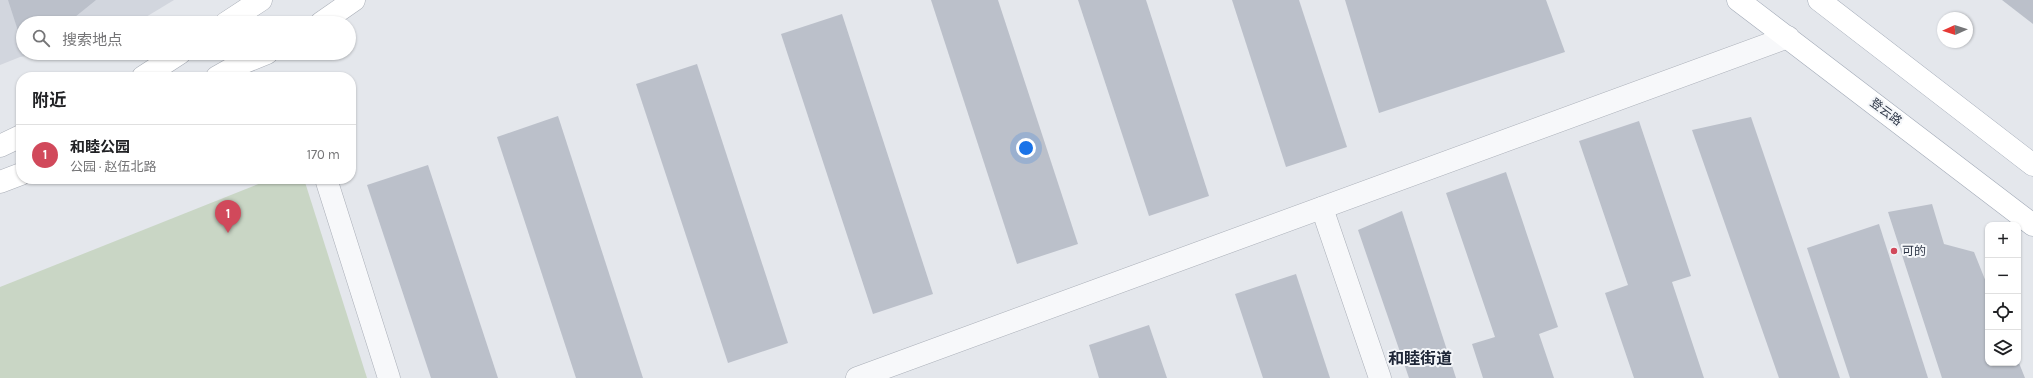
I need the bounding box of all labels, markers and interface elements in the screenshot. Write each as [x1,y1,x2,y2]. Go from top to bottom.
north arrow [1937,12,1973,48]
search box [16,16,356,60]
icon: search [30,27,52,49]
text: 搜索地点 [62,31,122,49]
text: 附近 [32,90,66,110]
street label: 登云路 [1867,96,1905,128]
text: 和睦公园 [70,138,130,156]
your location [1016,138,1036,158]
text: 1 [43,147,47,162]
text: 170 m [307,147,340,162]
text: 公园 · 赵伍北路 [70,159,157,174]
pin: 1 [215,200,241,233]
map controls [1985,222,2021,366]
button: + [1985,222,2021,258]
place label: 可的 [1902,244,1926,258]
marker: 可的 [1889,246,1899,256]
button: − [1985,258,2021,294]
button: locate [1985,294,2021,330]
button: layers [1985,330,2021,366]
district label: 和睦街道 [1388,349,1452,368]

